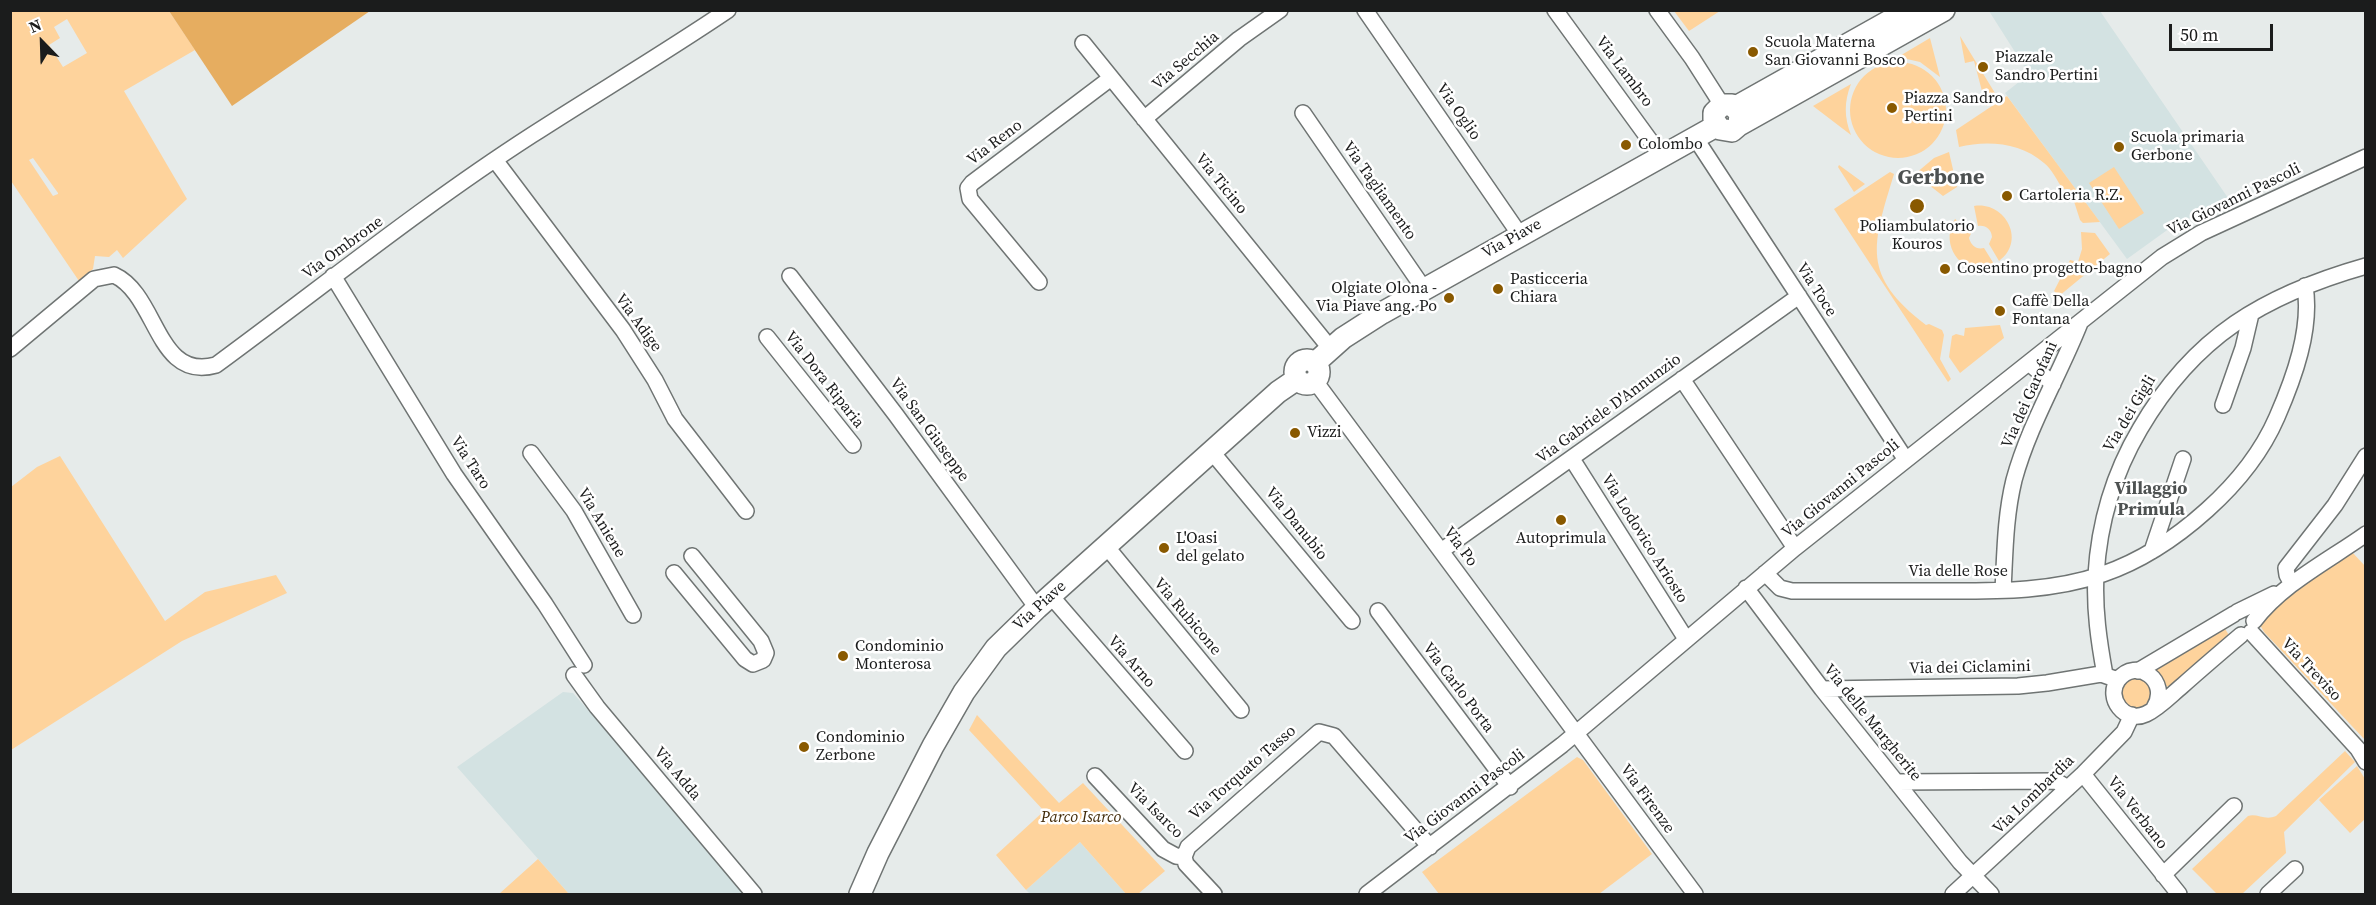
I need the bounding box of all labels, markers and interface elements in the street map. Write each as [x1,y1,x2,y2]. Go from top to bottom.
north arrow [12,12,72,72]
scale bar [2172,12,2276,50]
text: N [25,13,45,38]
text: 50 m [2180,22,2218,47]
street label: Via Secchia [1149,28,1223,94]
street label: Via Lambro [1591,33,1657,111]
place label: Scuola Materna San Giovanni Bosco [1765,33,1905,71]
marker: Scuola Materna San Giovanni Bosco [1746,45,1760,59]
place label: Piazzale Sandro Pertini [1995,48,2098,86]
marker: Piazzale Sandro Pertini [1976,60,1990,74]
street label: Via Oglio [1432,80,1484,144]
place label: Piazza Sandro Pertini [1904,89,2003,127]
marker: Piazza Sandro Pertini [1885,101,1899,115]
street label: Via Reno [964,116,1026,170]
place label: Scuola primaria Gerbone [2131,128,2244,166]
place label: Colombo [1638,135,1703,155]
street label: Via Tagliamento [1338,138,1420,244]
marker: Colombo [1619,138,1633,152]
marker: Scuola primaria Gerbone [2112,140,2126,154]
street label: Via Ticino [1191,150,1251,218]
street label: Via Giovanni Pascoli [2164,159,2304,241]
district label: Gerbone [1897,165,1985,191]
place label: Cartoleria R.Z. [2019,186,2123,206]
marker: Cartoleria R.Z. [2000,189,2014,203]
marker: Poliambulatorio Kouros [1908,197,1926,215]
street label: Via Ombrone [299,212,387,284]
street label: Via Piave [1479,215,1545,263]
place label: Poliambulatorio Kouros [1859,217,1975,255]
place label: Cosentino progetto-bagno [1957,259,2142,279]
street label: Via Toce [1792,260,1840,320]
marker: Cosentino progetto-bagno [1938,262,1952,276]
place label: Pasticceria Chiara [1510,270,1588,308]
place label: Olgiate Olona - Via Piave ang. Po [1316,279,1437,317]
marker: Pasticceria Chiara [1491,282,1505,296]
street label: Via Adige [610,290,666,356]
marker: Olgiate Olona - Via Piave ang. Po [1442,291,1456,305]
place label: Caffè Della Fontana [2012,292,2089,330]
marker: Caffè Della Fontana [1993,304,2007,318]
street label: Via Dora Riparia [780,328,868,432]
street label: Via dei Garofani [1998,338,2062,452]
street label: Via Gabriele D'Annunzio [1533,350,1685,468]
street label: Via dei Gigli [2100,372,2160,456]
street label: Via San Giuseppe [885,375,973,485]
place label: Vizzi [1307,423,1341,443]
marker: Vizzi [1288,426,1302,440]
street label: Via Taro [446,433,494,493]
street label: Via Giovanni Pascoli [1778,436,1904,542]
street label: Via Lodovico Ariosto [1597,471,1691,607]
district label: Villaggio Primula [2114,478,2188,520]
street label: Via Danubio [1261,484,1331,564]
street label: Via Aniene [573,485,629,561]
marker: Autoprimula [1554,513,1568,527]
street label: Via Po [1439,523,1481,571]
place label: L'Oasi del gelato [1176,529,1244,567]
place label: Autoprimula [1516,529,1606,549]
marker: L'Oasi del gelato [1157,541,1171,555]
street label: Via delle Rose [1908,562,2008,582]
street label: Via Rubicone [1149,574,1225,660]
street label: Via Piave [1009,577,1071,635]
street label: Via Arno [1103,632,1159,692]
street label: Via Treviso [2277,634,2345,706]
place label: Condominio Monterosa [855,637,944,675]
street label: Via Carlo Porta [1418,639,1498,737]
marker: Condominio Monterosa [836,649,850,663]
street label: Via dei Ciclamini [1909,657,2031,679]
street label: Via delle Margherite [1819,661,1925,785]
street label: Via Torquato Tasso [1186,722,1300,824]
place label: Condominio Zerbone [816,728,905,766]
marker: Condominio Zerbone [797,740,811,754]
street label: Via Adda [649,744,705,804]
street label: Via Giovanni Pascoli [1401,746,1529,848]
street label: Via Lombardia [1989,751,2079,839]
street label: Via Firenze [1616,761,1678,837]
street label: Via Verbano [2103,773,2171,853]
street label: Via Isarco [1123,779,1187,843]
park label: Parco Isarco [1041,808,1121,828]

